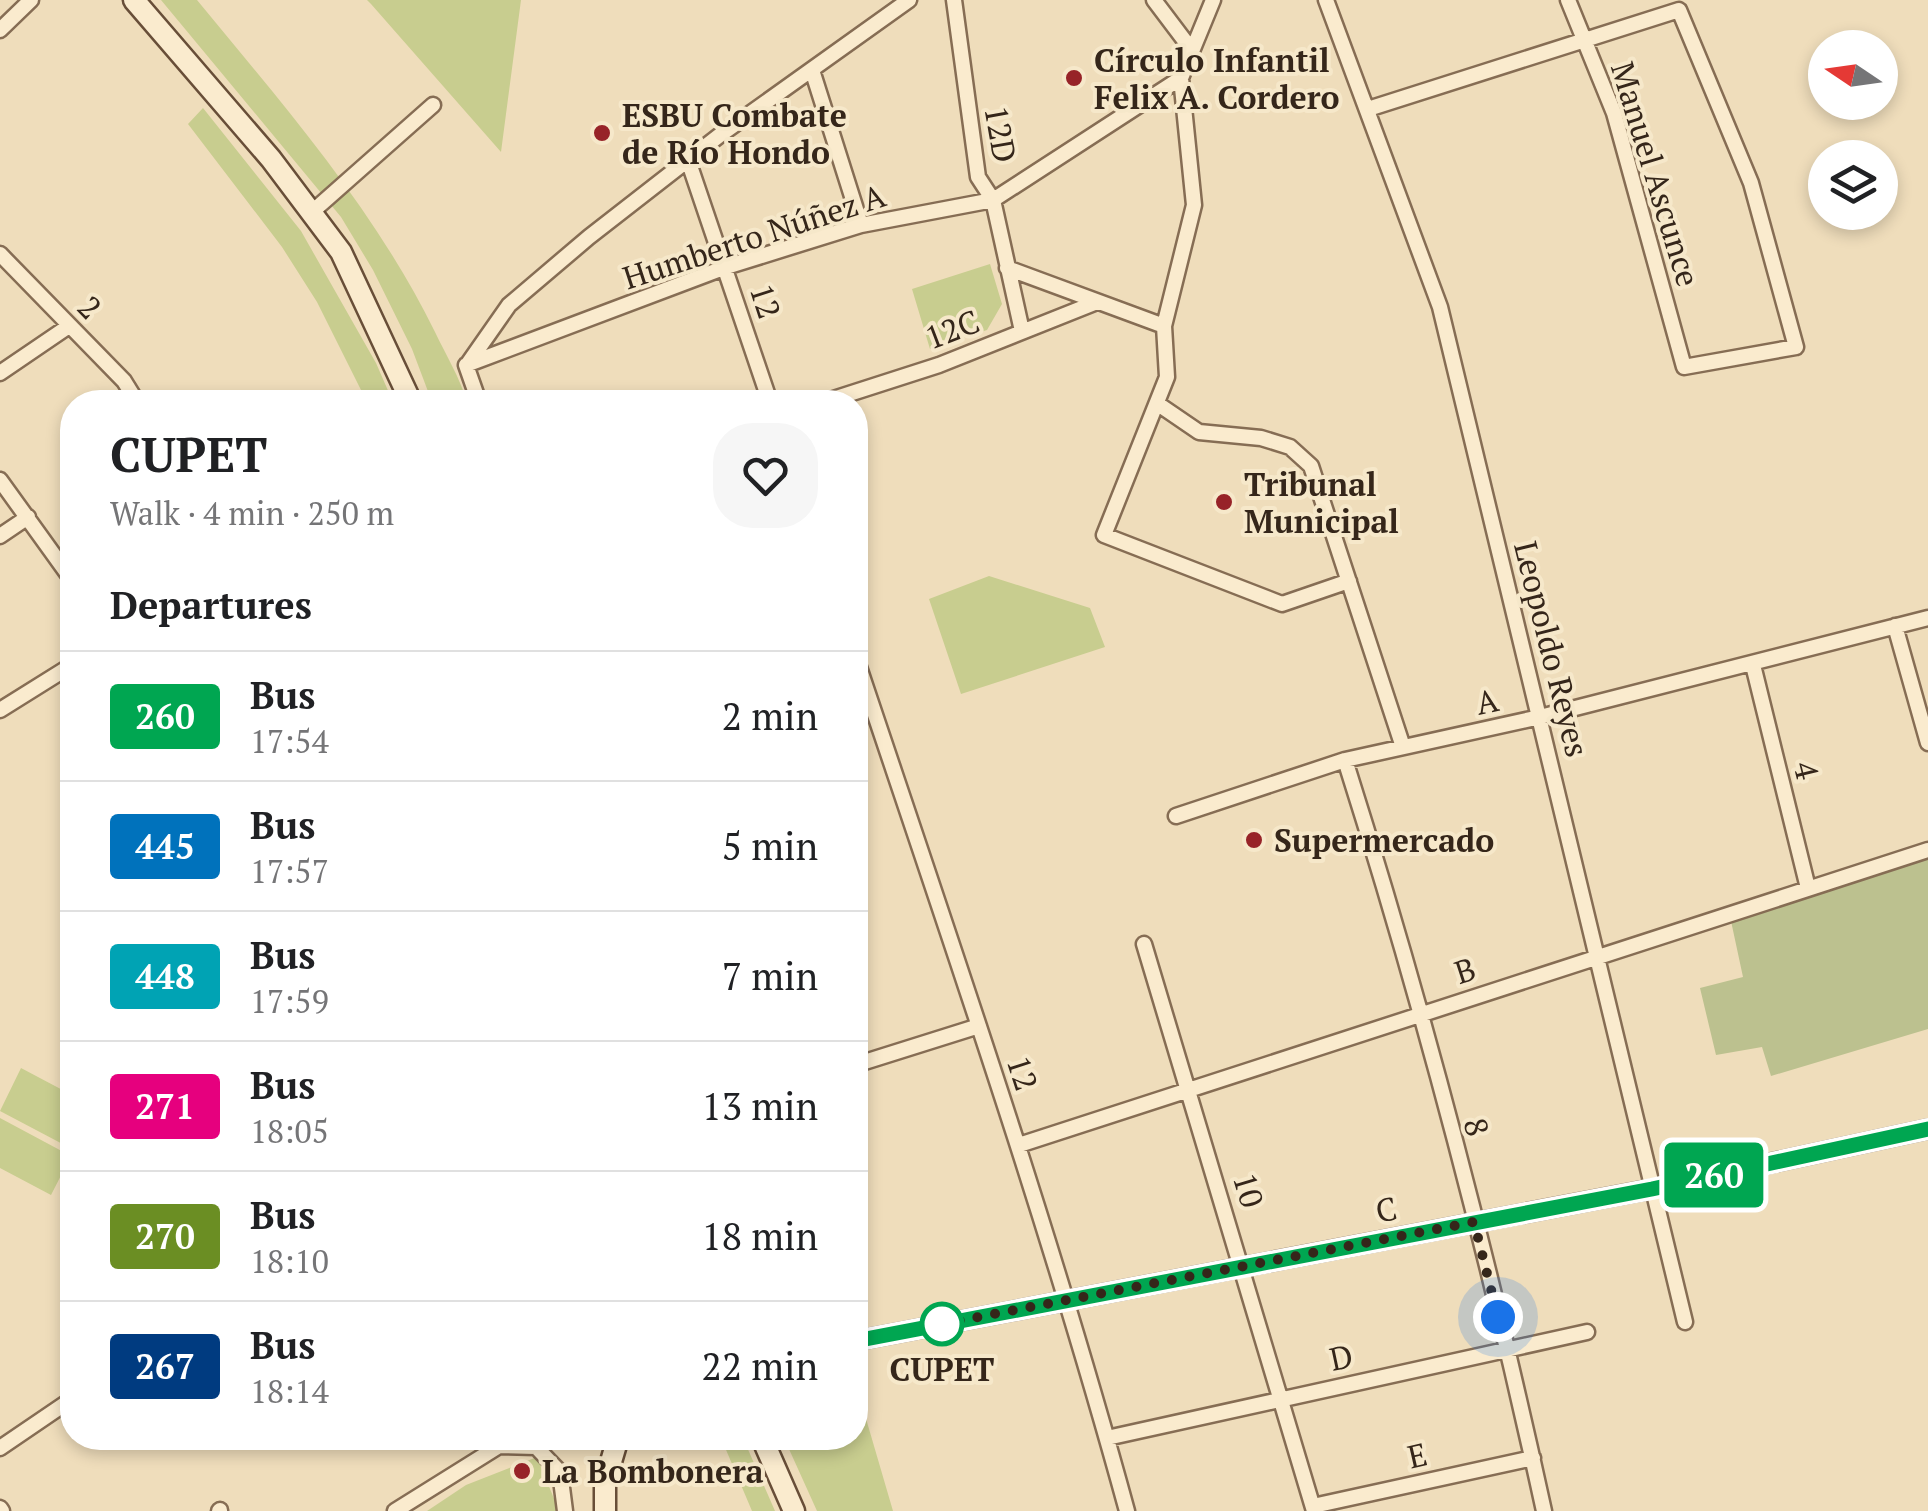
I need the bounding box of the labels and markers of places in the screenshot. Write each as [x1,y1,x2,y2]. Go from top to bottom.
place label: Círculo Infantil Felix A. Cordero [1094,39,1340,118]
marker: Círculo Infantil Felix A. Cordero [1063,67,1085,89]
place label: ESBU Combate de Río Hondo [622,94,847,173]
marker: ESBU Combate de Río Hondo [591,122,613,144]
place label: Tribunal Municipal [1244,463,1399,542]
marker: Tribunal Municipal [1213,491,1235,513]
place label: Supermercado [1274,819,1494,861]
marker: Supermercado [1243,829,1265,851]
marker: CUPET [921,1303,963,1345]
place label: CUPET [890,1348,994,1390]
place label: La Bombonera [542,1450,764,1492]
marker: La Bombonera [511,1460,533,1482]

